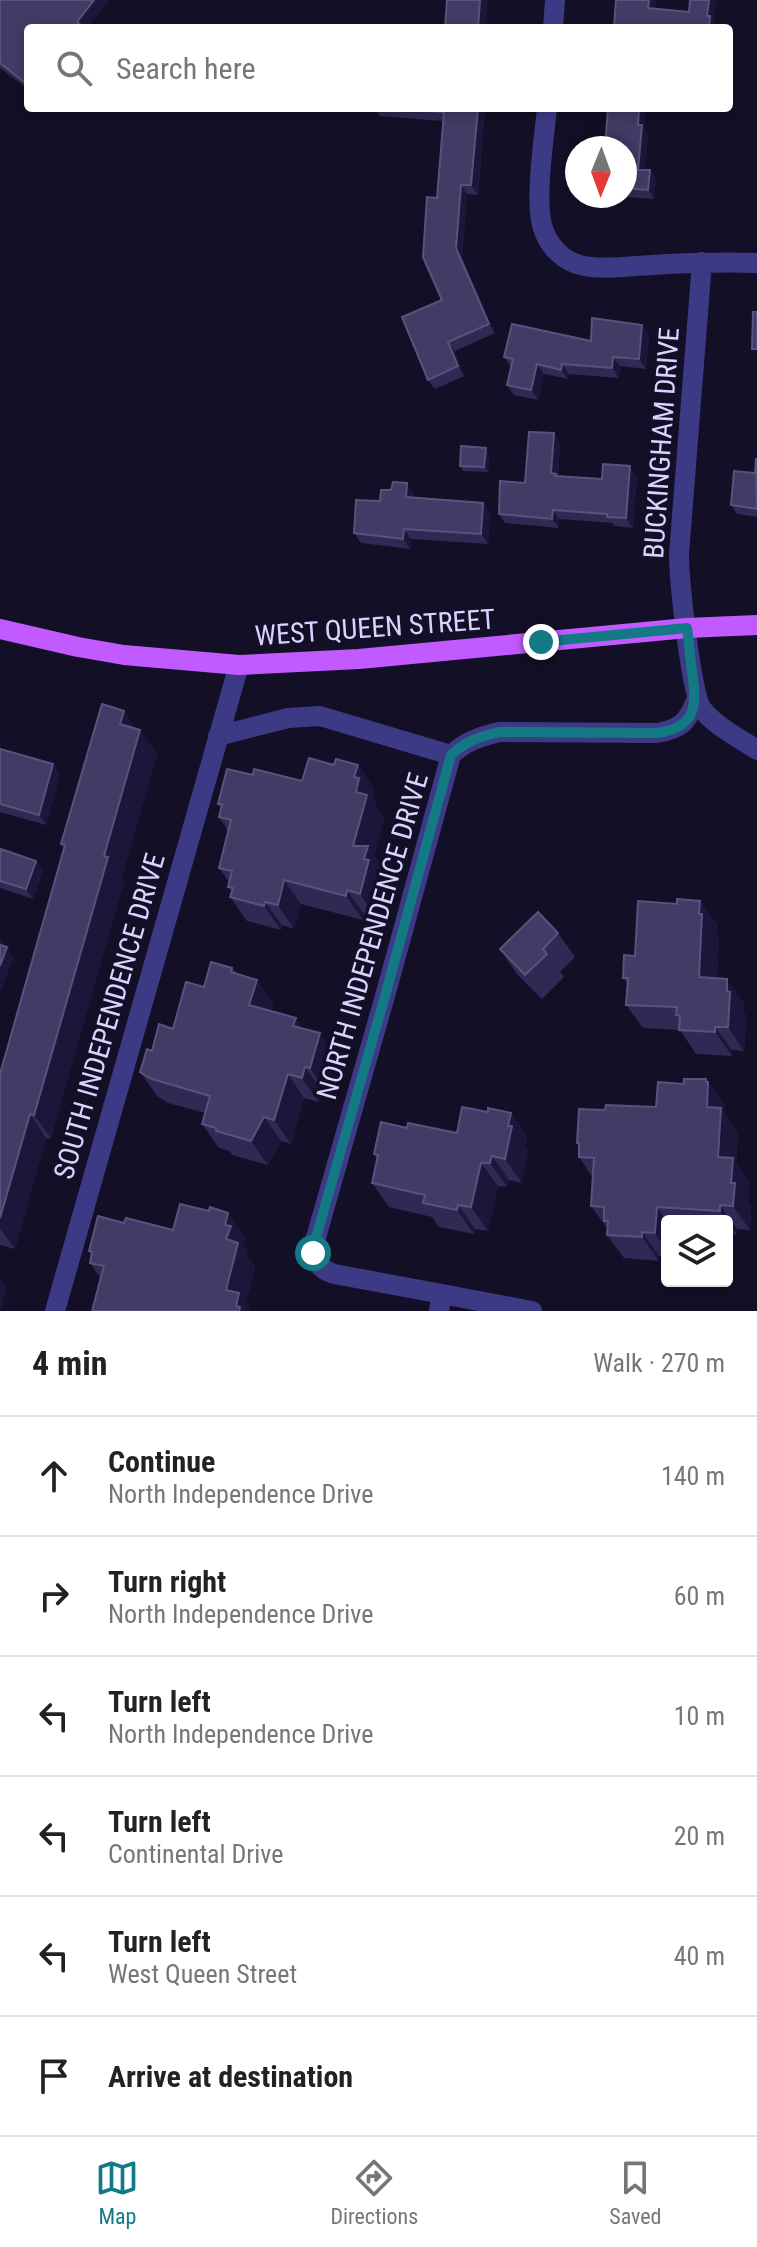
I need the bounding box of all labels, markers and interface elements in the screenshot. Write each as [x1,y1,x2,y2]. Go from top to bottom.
search box [24,24,733,112]
icon: search [52,46,96,90]
text: Search here [116,51,256,86]
north arrow [565,136,637,208]
street label: BUCKINGHAM DRIVE [637,326,686,560]
street label: WEST QUEEN STREET [254,603,496,652]
route end [523,624,559,660]
street label: NORTH INDEPENDENCE DRIVE [310,769,435,1103]
street label: SOUTH INDEPENDENCE DRIVE [47,849,172,1183]
map controls [661,1215,733,1287]
button: layers [661,1215,733,1287]
route start [295,1235,331,1271]
text: 4 min [32,1343,108,1383]
text: Walk · 270 m [593,1348,725,1378]
text: Continue [108,1444,215,1479]
icon: ahead [32,1454,76,1498]
text: 140 m [661,1461,725,1491]
text: North Independence Drive [108,1479,373,1509]
text: Turn right [108,1564,226,1599]
icon: right [32,1574,76,1618]
text: 60 m [674,1581,725,1611]
text: North Independence Drive [108,1599,373,1629]
text: Turn left [108,1684,211,1719]
icon: left [32,1694,76,1738]
text: 10 m [674,1701,725,1731]
text: North Independence Drive [108,1719,373,1749]
text: Turn left [108,1804,211,1839]
icon: left [32,1814,76,1858]
text: 20 m [674,1821,725,1851]
text: Continental Drive [108,1839,283,1869]
text: Turn left [108,1924,211,1959]
icon: left [32,1934,76,1978]
text: 40 m [674,1941,725,1971]
text: West Queen Street [108,1959,297,1989]
icon: arrive [32,2054,76,2098]
text: Arrive at destination [108,2059,353,2094]
tab: Map [95,2156,139,2229]
tab: Directions [330,2156,418,2229]
tab: Saved [609,2156,662,2229]

